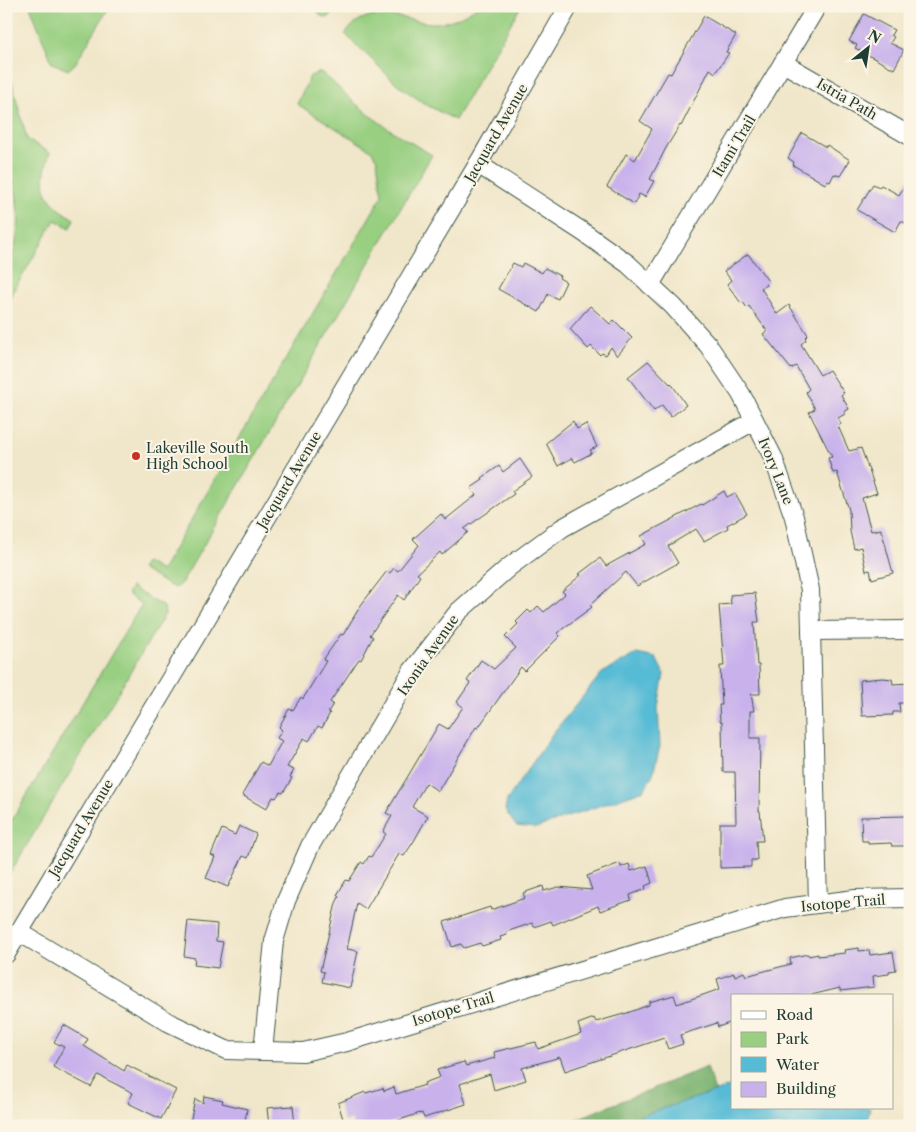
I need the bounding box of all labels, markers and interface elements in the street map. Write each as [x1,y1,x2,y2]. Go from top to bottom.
north arrow [844,22,894,72]
text: N [865,26,884,48]
street label: Istria Path [813,74,881,124]
street label: Jacquard Avenue [459,80,532,187]
street label: Itami Trail [708,112,760,180]
street label: Jacquard Avenue [252,428,325,534]
street label: Ivory Lane [754,435,798,507]
place label: Lakeville South High School [146,439,249,473]
marker: Lakeville South High School [130,450,142,462]
street label: Ixonia Avenue [393,611,463,699]
street label: Jacquard Avenue [44,776,117,882]
street label: Isotope Trail [800,890,886,916]
street label: Isotope Trail [410,988,496,1030]
legend [731,994,894,1110]
text: Road [776,1005,813,1024]
text: Park [776,1029,810,1048]
text: Water [775,1055,820,1074]
text: Building [776,1079,836,1098]

